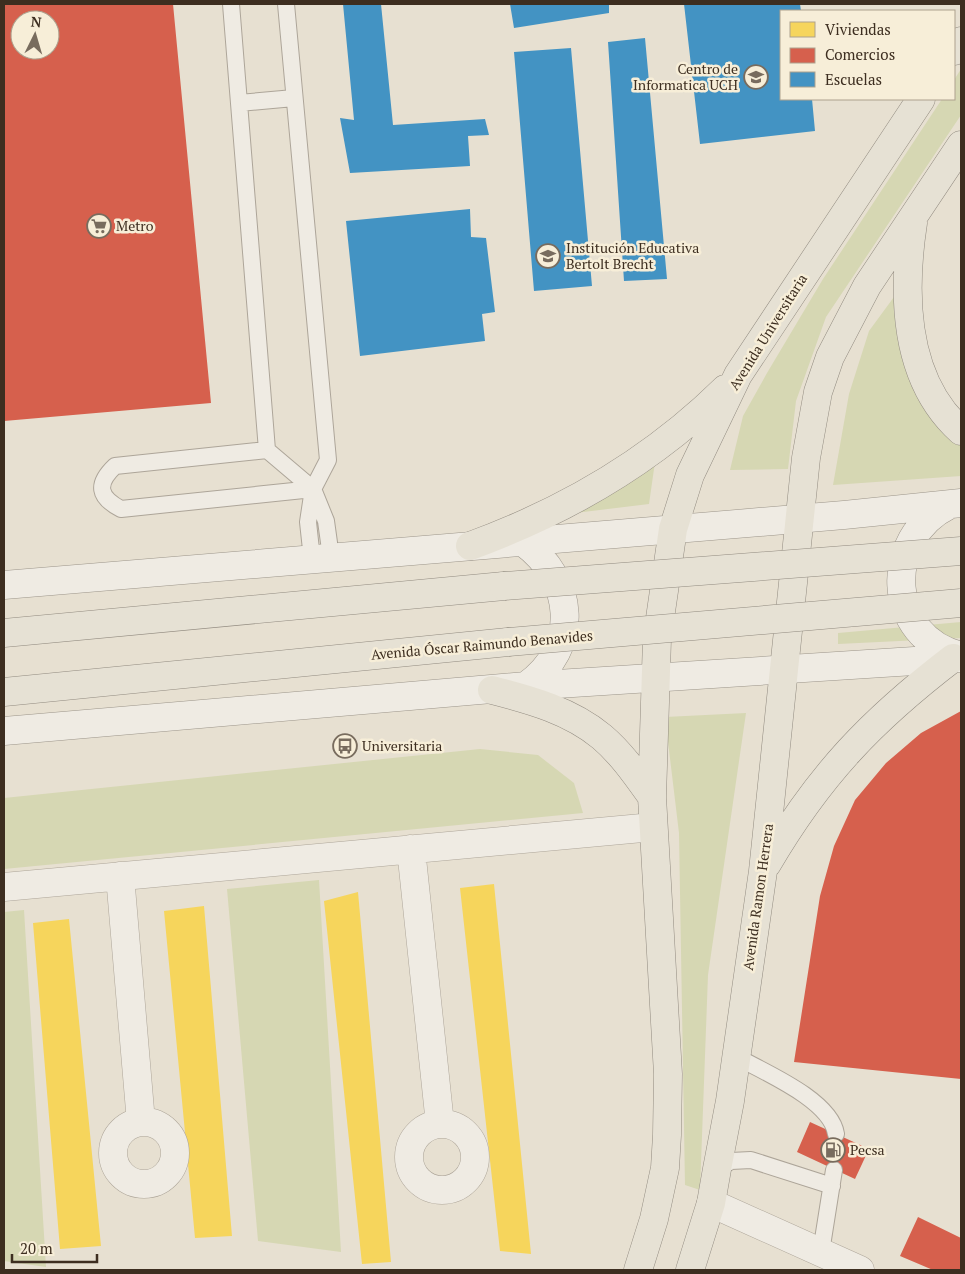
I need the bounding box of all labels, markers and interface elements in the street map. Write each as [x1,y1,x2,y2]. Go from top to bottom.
north arrow [10,10,60,60]
legend [780,10,955,100]
text: N [30,12,43,32]
text: Viviendas [825,19,891,39]
text: Comercios [825,44,895,64]
place label: Centro de Informatica UCH [633,59,738,94]
school or university icon: Centro de Informatica UCH [743,64,769,90]
text: Escuelas [825,69,882,89]
supermarket icon: Metro [86,213,112,239]
place label: Metro [116,216,154,235]
place label: Institución Educativa Bertolt Brecht [566,238,699,273]
school or university icon: Institución Educativa Bertolt Brecht [535,243,561,269]
street label: Avenida Universitaria [724,270,811,393]
street label: Avenida Óscar Raimundo Benavides [370,625,594,664]
bus stop icon: Universitaria [332,733,358,759]
place label: Universitaria [362,736,442,755]
street label: Avenida Ramon Herrera [738,822,777,972]
fuel station icon: Pecsa [820,1137,846,1163]
place label: Pecsa [850,1140,885,1159]
scale bar [12,1232,98,1264]
text: 20 m [20,1238,53,1258]

